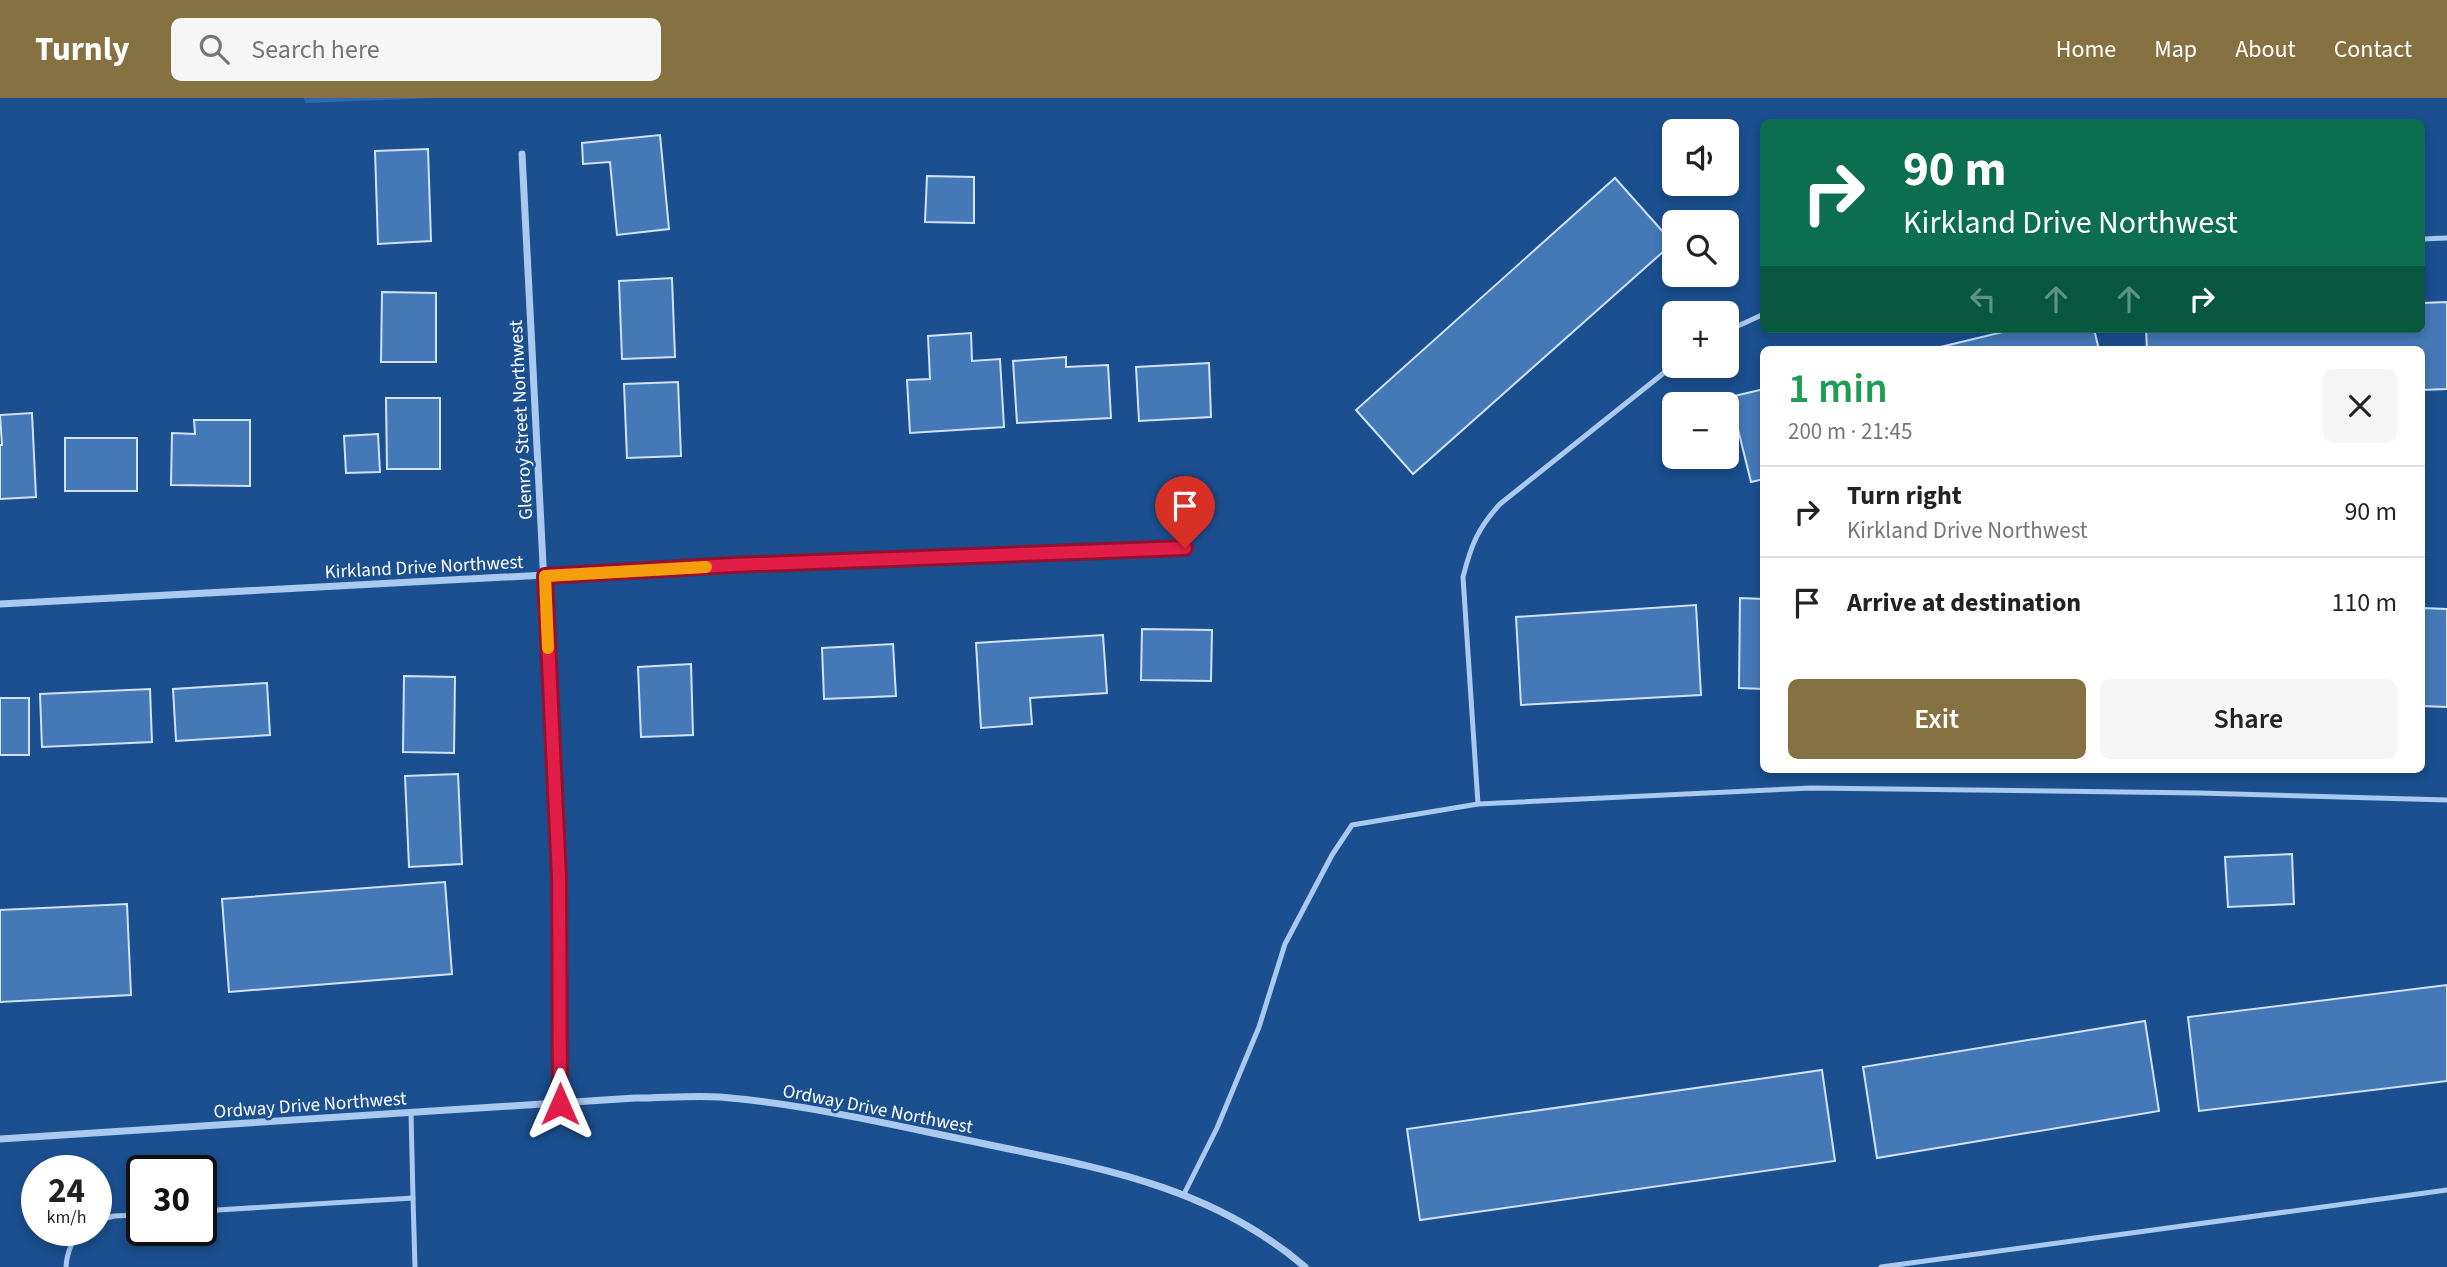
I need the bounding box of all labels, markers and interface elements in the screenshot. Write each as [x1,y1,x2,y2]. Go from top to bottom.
search box [171,18,661,81]
text: Turnly [35,26,129,73]
icon: search [195,30,233,68]
text: Search here [251,31,380,68]
text: Home [2056,32,2116,67]
text: Map [2154,32,2197,67]
text: About [2235,32,2296,67]
text: Contact [2334,32,2412,67]
map controls [1662,119,1739,469]
button: sound [1662,119,1739,196]
text: 90 m [1903,135,2007,205]
icon: right [1788,147,1879,238]
text: Kirkland Drive Northwest [1903,200,2238,246]
button: search [1662,210,1739,287]
icon: left [1964,280,2002,318]
icon: ahead [2037,280,2075,318]
icon: ahead [2110,280,2148,318]
icon: right [2183,280,2221,318]
button: + [1662,301,1739,378]
street label: Glenroy Street Northwest [503,319,540,521]
text: 1 min [1788,359,1888,419]
button: close [2323,369,2397,443]
button: − [1662,392,1739,469]
text: 200 m · 21:45 [1788,415,1912,448]
pin [1155,476,1215,548]
text: Turn right [1847,477,1962,514]
icon: arrive [1166,487,1204,525]
icon: right [1788,493,1826,531]
text: 90 m [2344,493,2397,530]
text: Kirkland Drive Northwest [1847,514,2088,547]
street label: Kirkland Drive Northwest [324,549,525,586]
icon: arrive [1788,584,1826,622]
text: Arrive at destination [1847,584,2081,621]
text: 110 m [2331,584,2397,621]
button: Exit [1788,679,2086,759]
button: Share [2100,679,2397,759]
position arrow [523,1067,597,1141]
street label: Ordway Drive Northwest [780,1078,976,1141]
street label: Ordway Drive Northwest [213,1085,408,1126]
speed limit sign: 30 [126,1155,217,1246]
text: 24 [48,1166,85,1216]
text: km/h [47,1205,86,1230]

